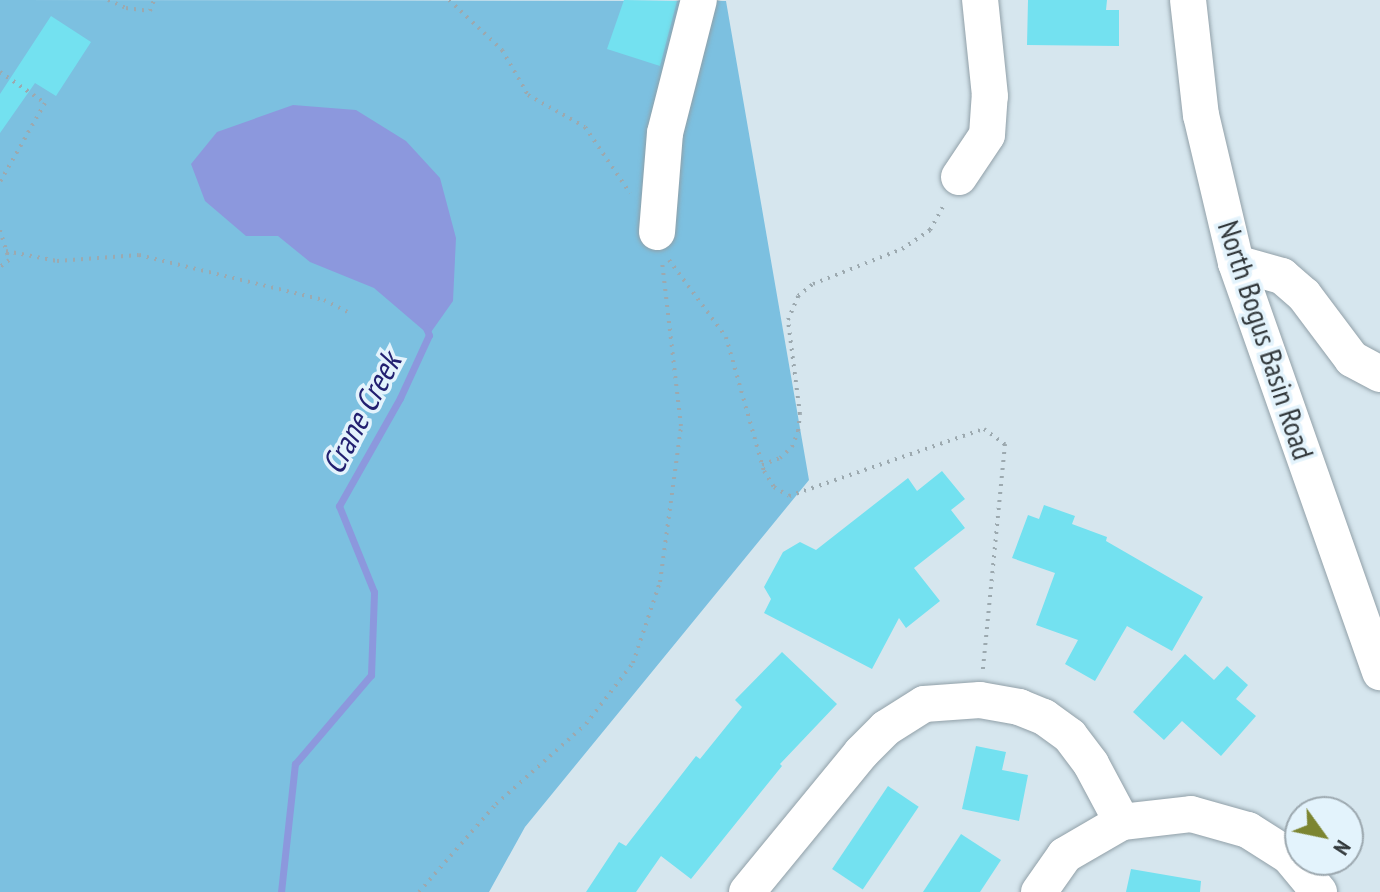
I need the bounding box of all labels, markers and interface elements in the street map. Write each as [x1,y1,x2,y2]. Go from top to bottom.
street label: North Bogus Basin Road [1210,216,1322,464]
water label: Crane Creek [313,346,409,480]
north arrow [1284,796,1364,876]
text: N [1327,835,1357,861]

